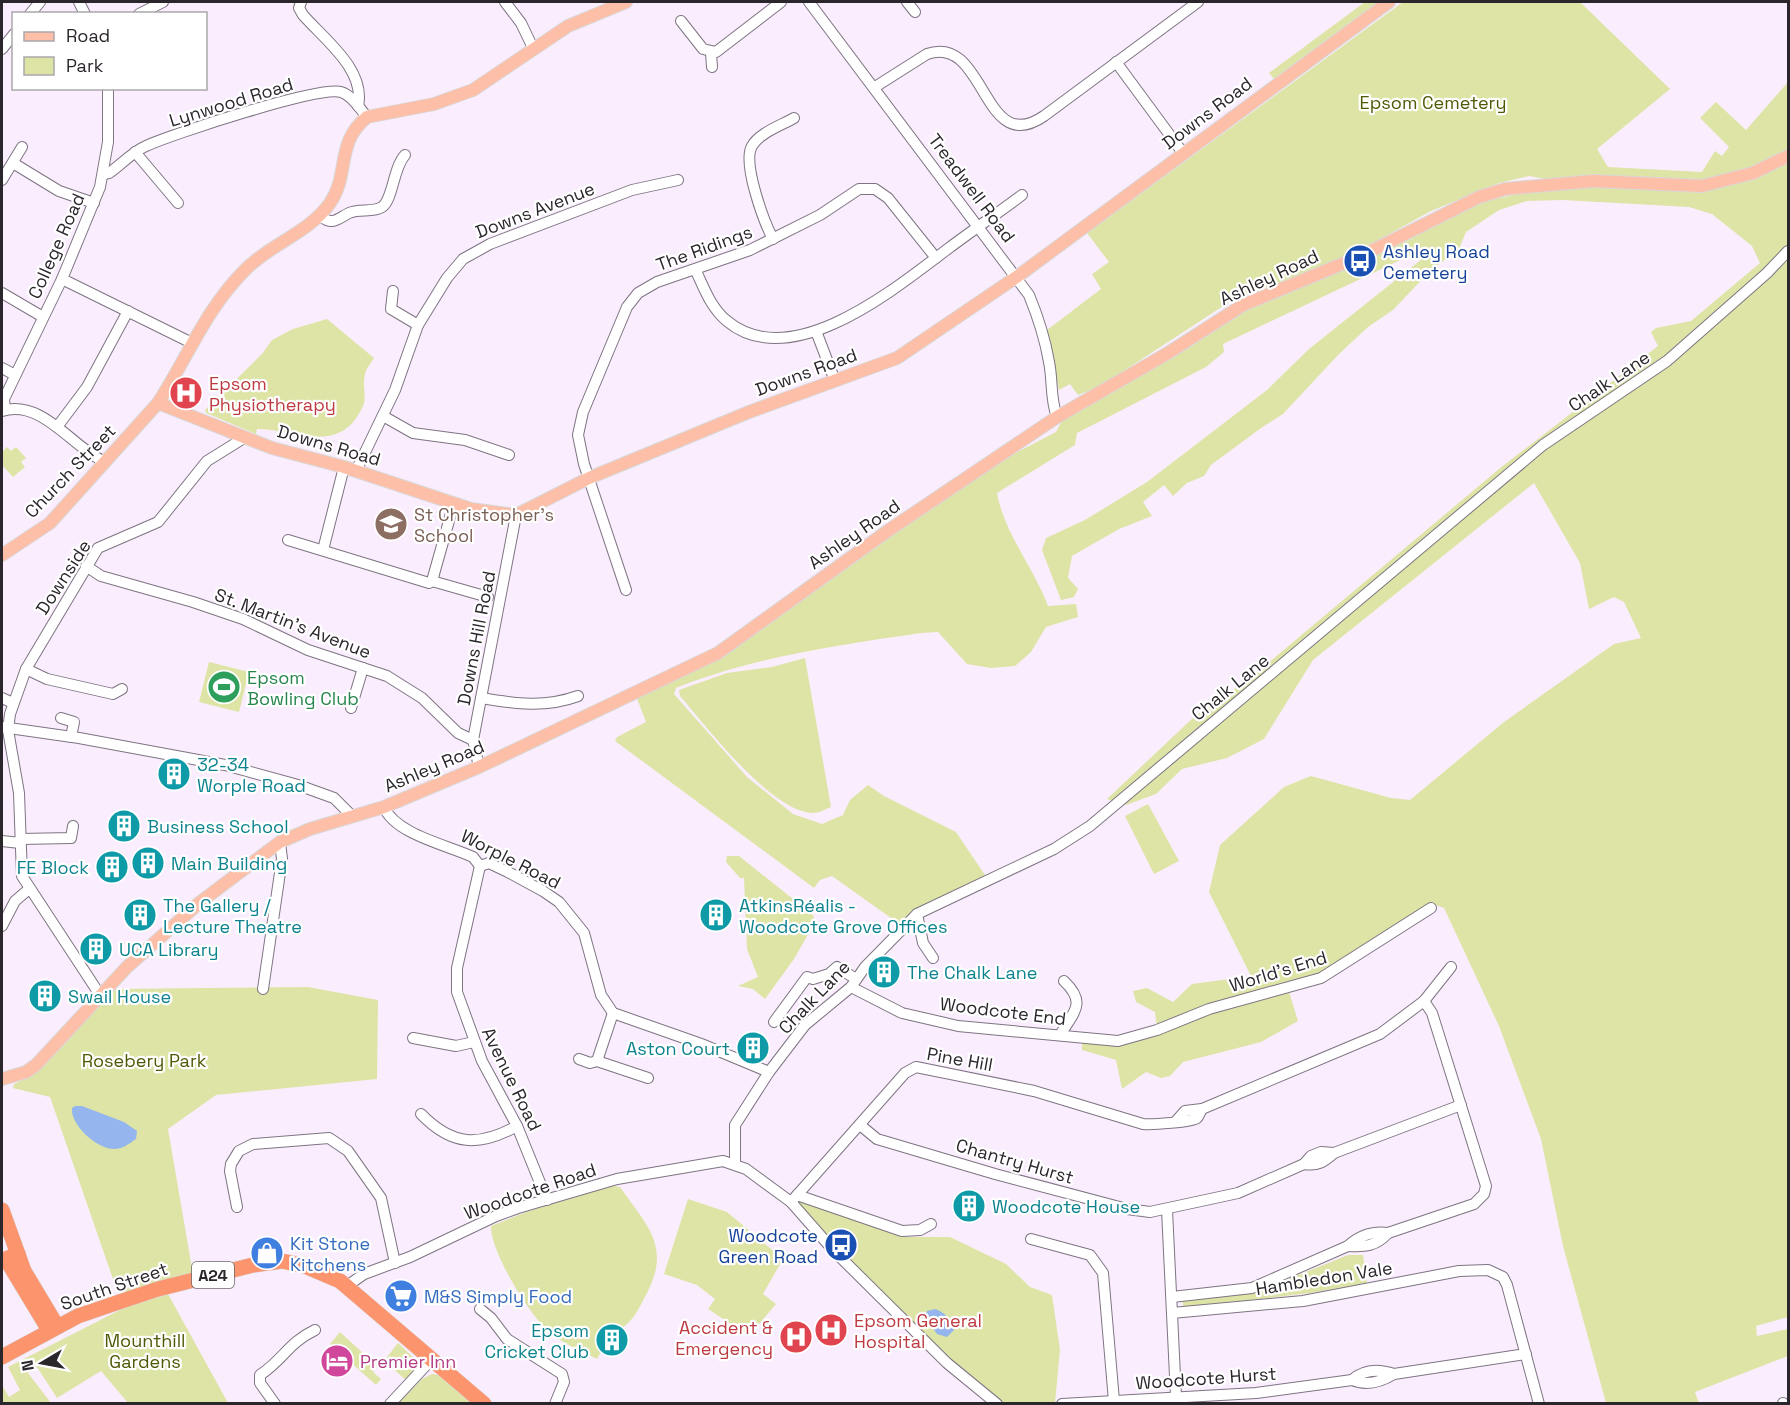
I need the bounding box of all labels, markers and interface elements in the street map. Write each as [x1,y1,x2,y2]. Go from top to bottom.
legend [12,12,207,90]
text: Road [66,24,110,47]
text: Park [66,54,104,77]
street label: Lynwood Road [166,72,296,132]
street label: Downs Road [1158,72,1256,154]
park label: Epsom Cemetery [1360,91,1506,114]
street label: Treadwell Road [924,129,1020,247]
street label: Downs Avenue [472,177,598,243]
street label: College Road [22,190,90,302]
street label: The Ridings [653,220,755,276]
place label: Ashley Road Cemetery [1383,240,1490,284]
bus stop icon: Ashley Road Cemetery [1342,243,1378,279]
street label: Ashley Road [1216,244,1322,310]
street label: Downs Road [752,343,860,401]
street label: Chalk Lane [1564,345,1654,417]
place label: Epsom Physiotherapy [209,372,336,416]
hospital icon: Epsom Physiotherapy [168,375,204,411]
street label: Church Street [20,419,120,523]
street label: Downs Road [275,419,383,471]
street label: Ashley Road [804,494,904,574]
place label: St Christopher's School [414,503,554,547]
school or university icon: St Christopher's School [373,506,409,542]
street label: Downside [30,535,96,619]
street label: Downs Hill Road [452,569,500,707]
street label: St. Martin's Avenue [212,583,374,663]
street label: Chalk Lane [1186,649,1274,725]
place label: Epsom Bowling Club [247,666,359,710]
sports icon: Epsom Bowling Club [206,669,242,705]
street label: Ashley Road [380,735,488,797]
place label: 32-34 Worple Road [197,753,306,797]
building icon: 32-34 Worple Road [156,756,192,792]
building icon: Business School [106,808,142,844]
place label: Business School [147,815,289,838]
street label: Worple Road [457,824,565,894]
building icon: Main Building [130,845,166,881]
building icon: FE Block [94,849,130,885]
place label: Main Building [171,852,287,875]
place label: FE Block [17,856,89,879]
place label: The Gallery / Lecture Theatre [163,894,302,938]
place label: AtkinsRéalis - Woodcote Grove Offices [739,894,948,938]
building icon: The Gallery / Lecture Theatre [122,897,158,933]
building icon: AtkinsRéalis - Woodcote Grove Offices [698,897,734,933]
building icon: UCA Library [78,931,114,967]
place label: UCA Library [119,938,219,961]
street label: World's End [1226,945,1330,997]
building icon: The Chalk Lane [866,954,902,990]
street label: Chalk Lane [773,955,855,1039]
place label: The Chalk Lane [907,961,1037,984]
building icon: Swail House [27,978,63,1014]
place label: Swail House [68,985,171,1008]
street label: Woodcote End [939,992,1067,1030]
street label: Avenue Road [477,1023,547,1135]
building icon: Aston Court [735,1030,771,1066]
place label: Aston Court [626,1037,730,1060]
street label: Pine Hill [925,1042,995,1076]
park label: Rosebery Park [82,1049,207,1072]
street label: Chantry Hurst [953,1133,1077,1189]
street label: Woodcote Road [461,1158,599,1224]
building icon: Woodcote House [951,1188,987,1224]
place label: Woodcote House [992,1195,1140,1218]
place label: Woodcote Green Road [719,1224,818,1268]
bus stop icon: Woodcote Green Road [823,1227,859,1263]
place label: Kit Stone Kitchens [290,1232,370,1276]
shop icon: Kit Stone Kitchens [249,1235,285,1271]
street label: Hambledon Vale [1254,1256,1394,1300]
street label: South Street [57,1257,171,1315]
road number: A24 [192,1262,234,1288]
supermarket icon: M&S Simply Food [383,1278,419,1314]
place label: M&S Simply Food [424,1285,572,1308]
place label: Epsom General Hospital [854,1309,982,1353]
hospital icon: Epsom General Hospital [813,1312,849,1348]
place label: Accident & Emergency [675,1316,773,1360]
place label: Epsom Cricket Club [484,1319,589,1363]
hospital icon: Accident & Emergency [778,1319,814,1355]
building icon: Epsom Cricket Club [594,1322,630,1358]
park label: Mounthill Gardens [104,1329,186,1373]
north arrow [12,1333,72,1393]
hotel icon: Premier Inn [319,1343,355,1379]
place label: Premier Inn [360,1350,456,1373]
text: N [16,1358,39,1373]
street label: Woodcote Hurst [1135,1362,1277,1394]

